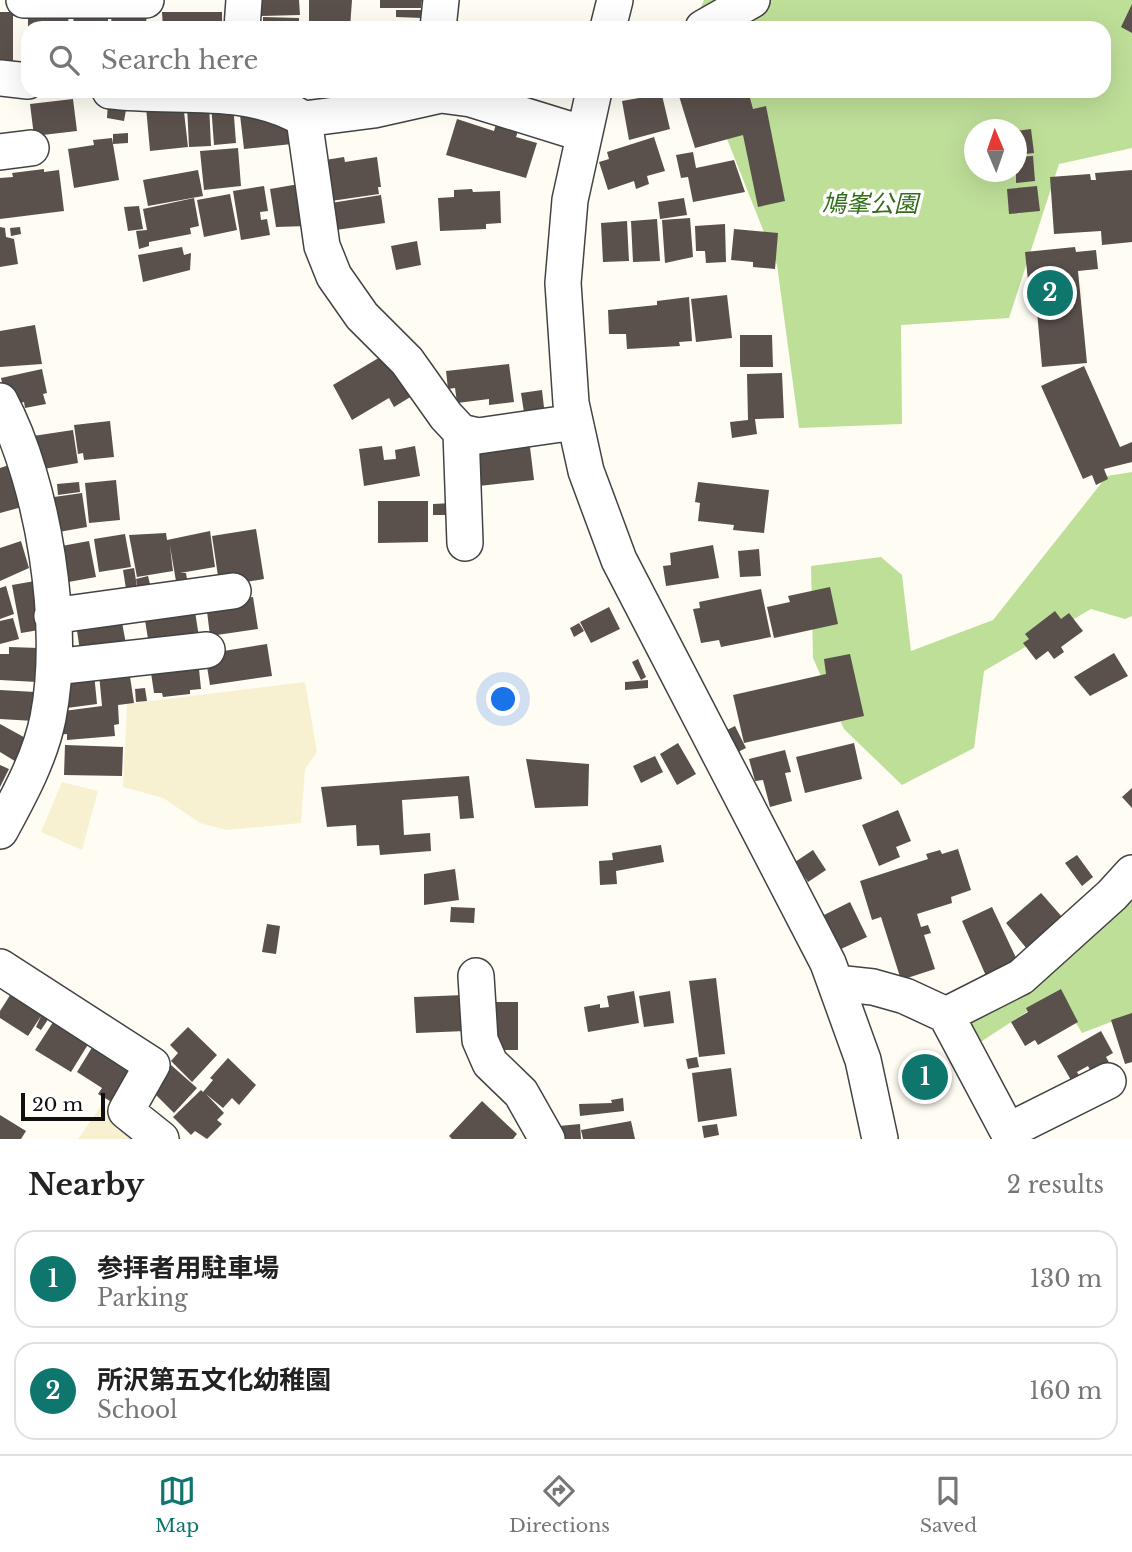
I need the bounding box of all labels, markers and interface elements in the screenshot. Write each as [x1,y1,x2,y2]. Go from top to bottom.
search box [21,21,1111,98]
icon: search [45,41,83,79]
text: Search here [101,44,258,76]
north arrow [964,119,1027,182]
park label: 鳩峯公園 [822,189,921,218]
pin: 2 [1027,267,1073,319]
your location [486,682,520,716]
pin: 1 [902,1051,948,1103]
scale bar [21,1090,105,1122]
text: 20 m [32,1093,83,1116]
text: Nearby [28,1166,144,1203]
text: 2 results [1007,1171,1104,1199]
text: 参拝者用駐車場 [97,1252,279,1284]
text: 1 [48,1265,58,1293]
text: 130 m [1030,1265,1102,1293]
text: Parking [97,1284,188,1312]
text: 所沢第五文化幼稚園 [97,1364,331,1396]
text: 2 [46,1377,60,1405]
text: 160 m [1029,1377,1102,1405]
text: School [97,1396,178,1424]
tab: Map [155,1472,199,1537]
tab: Directions [509,1472,610,1537]
tab: Saved [920,1472,977,1537]

